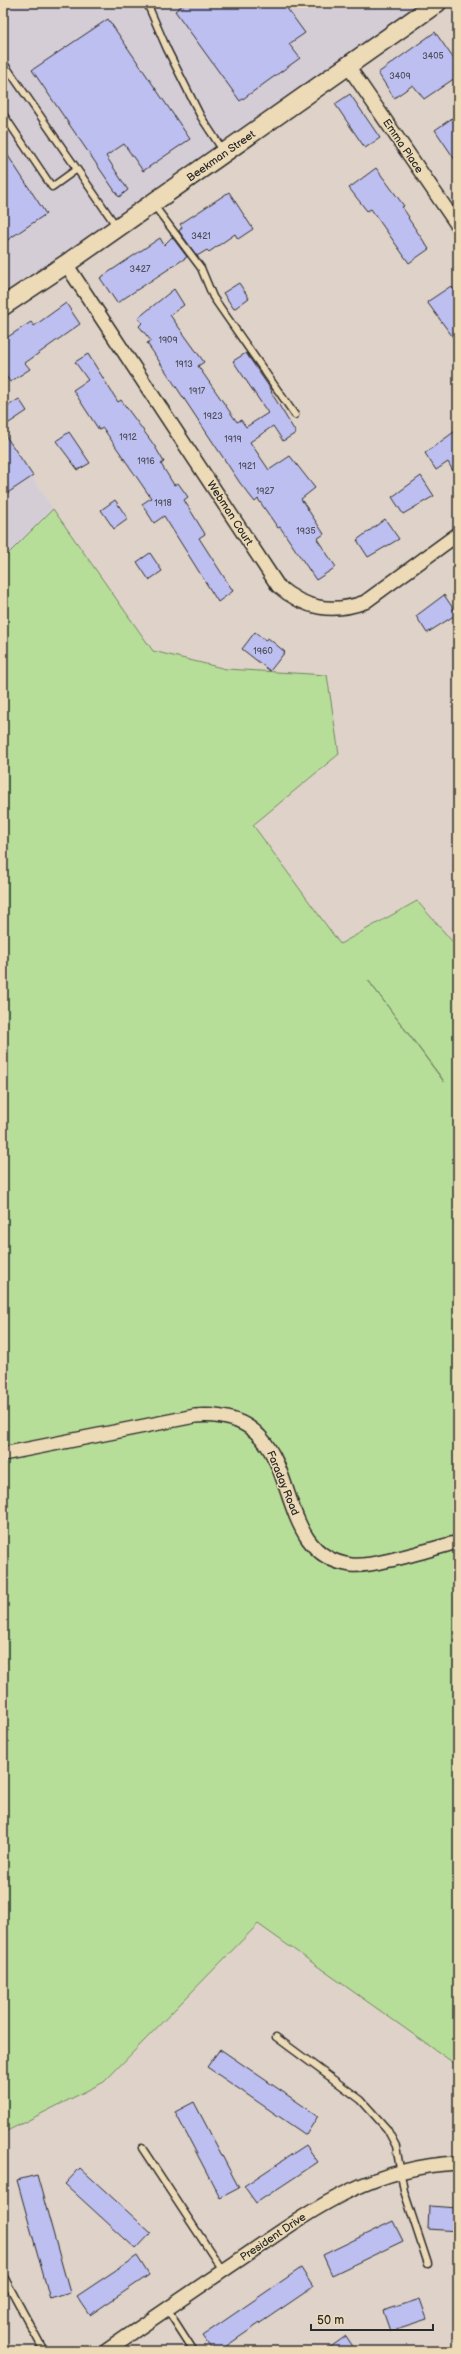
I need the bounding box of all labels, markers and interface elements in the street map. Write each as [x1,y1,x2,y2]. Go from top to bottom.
house number: 3405 [422,51,444,62]
house number: 3409 [389,71,411,82]
street label: Emma Place [380,116,426,176]
street label: Beekman Street [184,127,258,184]
house number: 3421 [191,231,211,242]
house number: 3427 [130,264,151,275]
house number: 1909 [158,335,178,346]
house number: 1913 [175,359,193,370]
house number: 1917 [189,386,206,397]
house number: 1923 [203,411,223,422]
house number: 1912 [119,432,137,443]
house number: 1919 [224,434,242,445]
house number: 1916 [137,456,155,467]
house number: 1921 [238,461,256,472]
street label: Webman Court [204,478,256,548]
house number: 1927 [256,486,275,497]
house number: 1918 [154,498,172,509]
house number: 1935 [296,526,316,537]
house number: 1960 [253,646,273,657]
street label: Faraday Road [264,1449,302,1517]
street label: President Drive [238,2210,309,2264]
scale bar [311,2306,433,2332]
text: 50 m [317,2313,344,2328]

